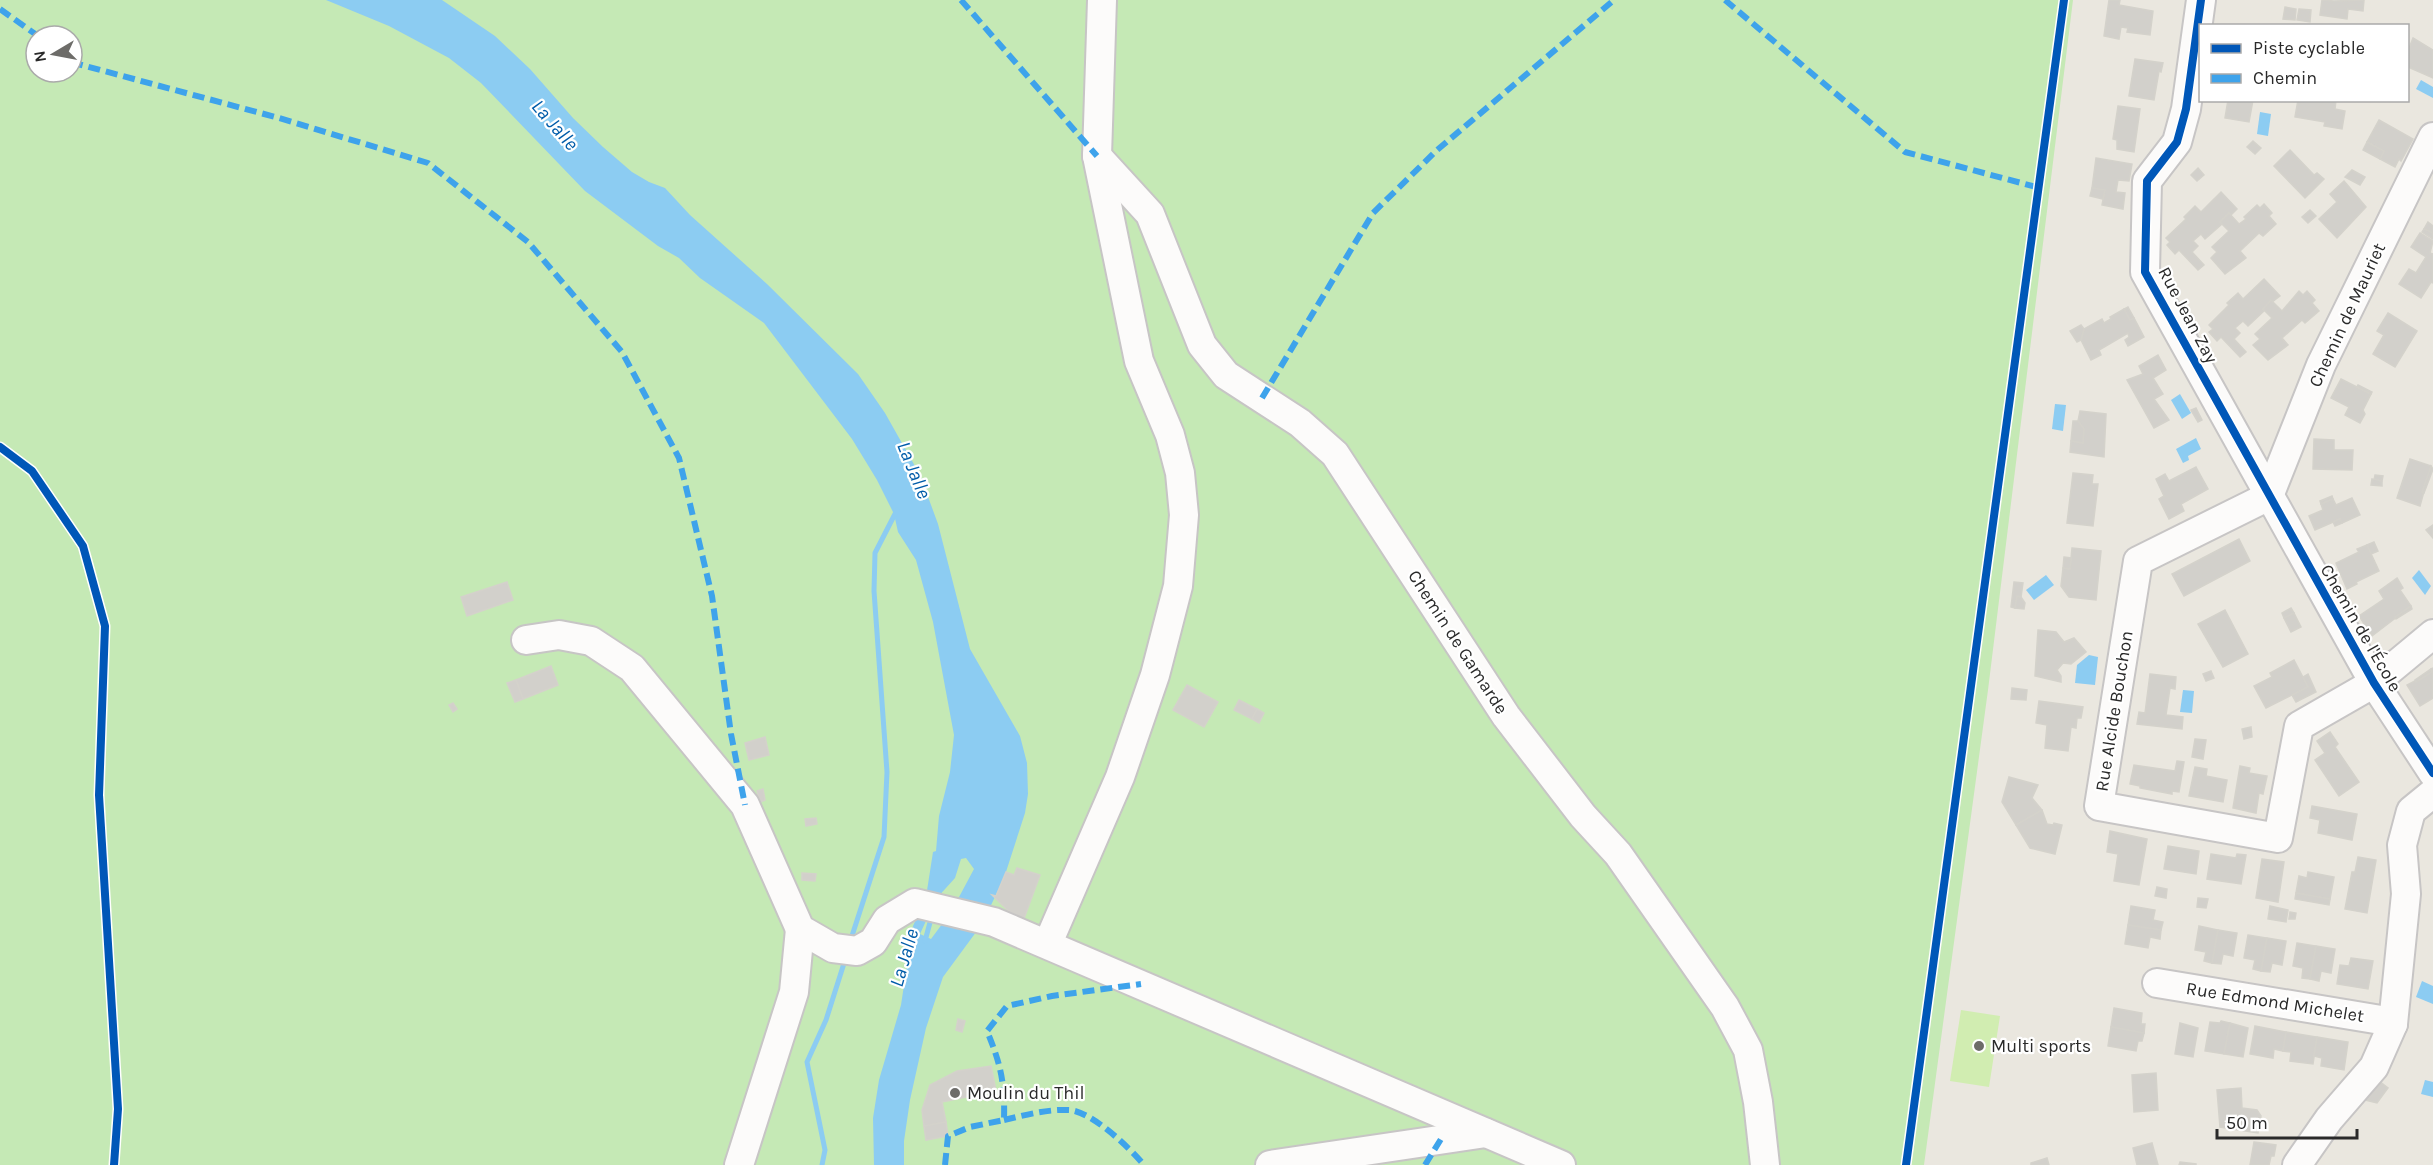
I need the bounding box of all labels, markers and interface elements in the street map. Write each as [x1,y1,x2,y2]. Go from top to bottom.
north arrow [24,24,84,84]
legend [2199,24,2409,102]
text: Piste cyclable [2253,37,2365,59]
text: N [29,49,50,64]
text: Chemin [2253,67,2317,89]
water label: La Jalle [527,95,583,155]
street label: Chemin de Mauriet [2304,239,2390,391]
street label: Rue Jean Zay [2153,263,2223,367]
water label: La Jalle [892,438,936,502]
street label: Chemin de l'École [2316,560,2407,696]
street label: Chemin de Gamarde [1403,566,1513,718]
street label: Rue Alcide Bouchon [2090,629,2138,793]
water label: La Jalle [885,926,923,990]
street label: Rue Edmond Michelet [2185,977,2366,1027]
place label: Multi sports [1991,1035,2091,1057]
marker: Multi sports [1972,1039,1986,1053]
place label: Moulin du Thil [967,1082,1085,1104]
marker: Moulin du Thil [948,1086,962,1100]
scale bar [2217,1102,2356,1140]
text: 50 m [2226,1112,2268,1134]

